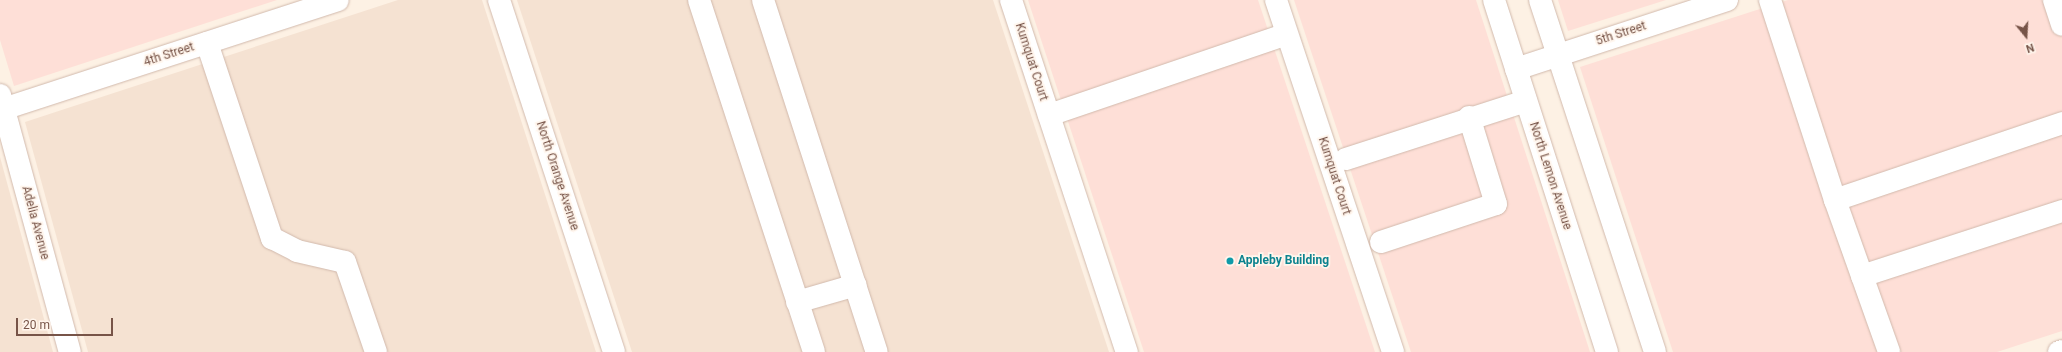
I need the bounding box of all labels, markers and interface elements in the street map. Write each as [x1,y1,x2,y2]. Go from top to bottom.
north arrow [2006,16,2046,56]
street label: 5th Street [1594,19,1648,49]
street label: Kumquat Court [1012,21,1050,103]
street label: 4th Street [142,40,196,70]
text: N [2024,41,2036,55]
street label: North Orange Avenue [533,120,581,232]
street label: North Lemon Avenue [1526,120,1574,232]
street label: Kumquat Court [1315,135,1353,217]
street label: Adelia Avenue [18,185,52,261]
place label: Appleby Building [1238,254,1329,268]
marker: Appleby Building [1225,256,1235,266]
scale bar [18,310,115,336]
text: 20 m [23,318,50,332]

